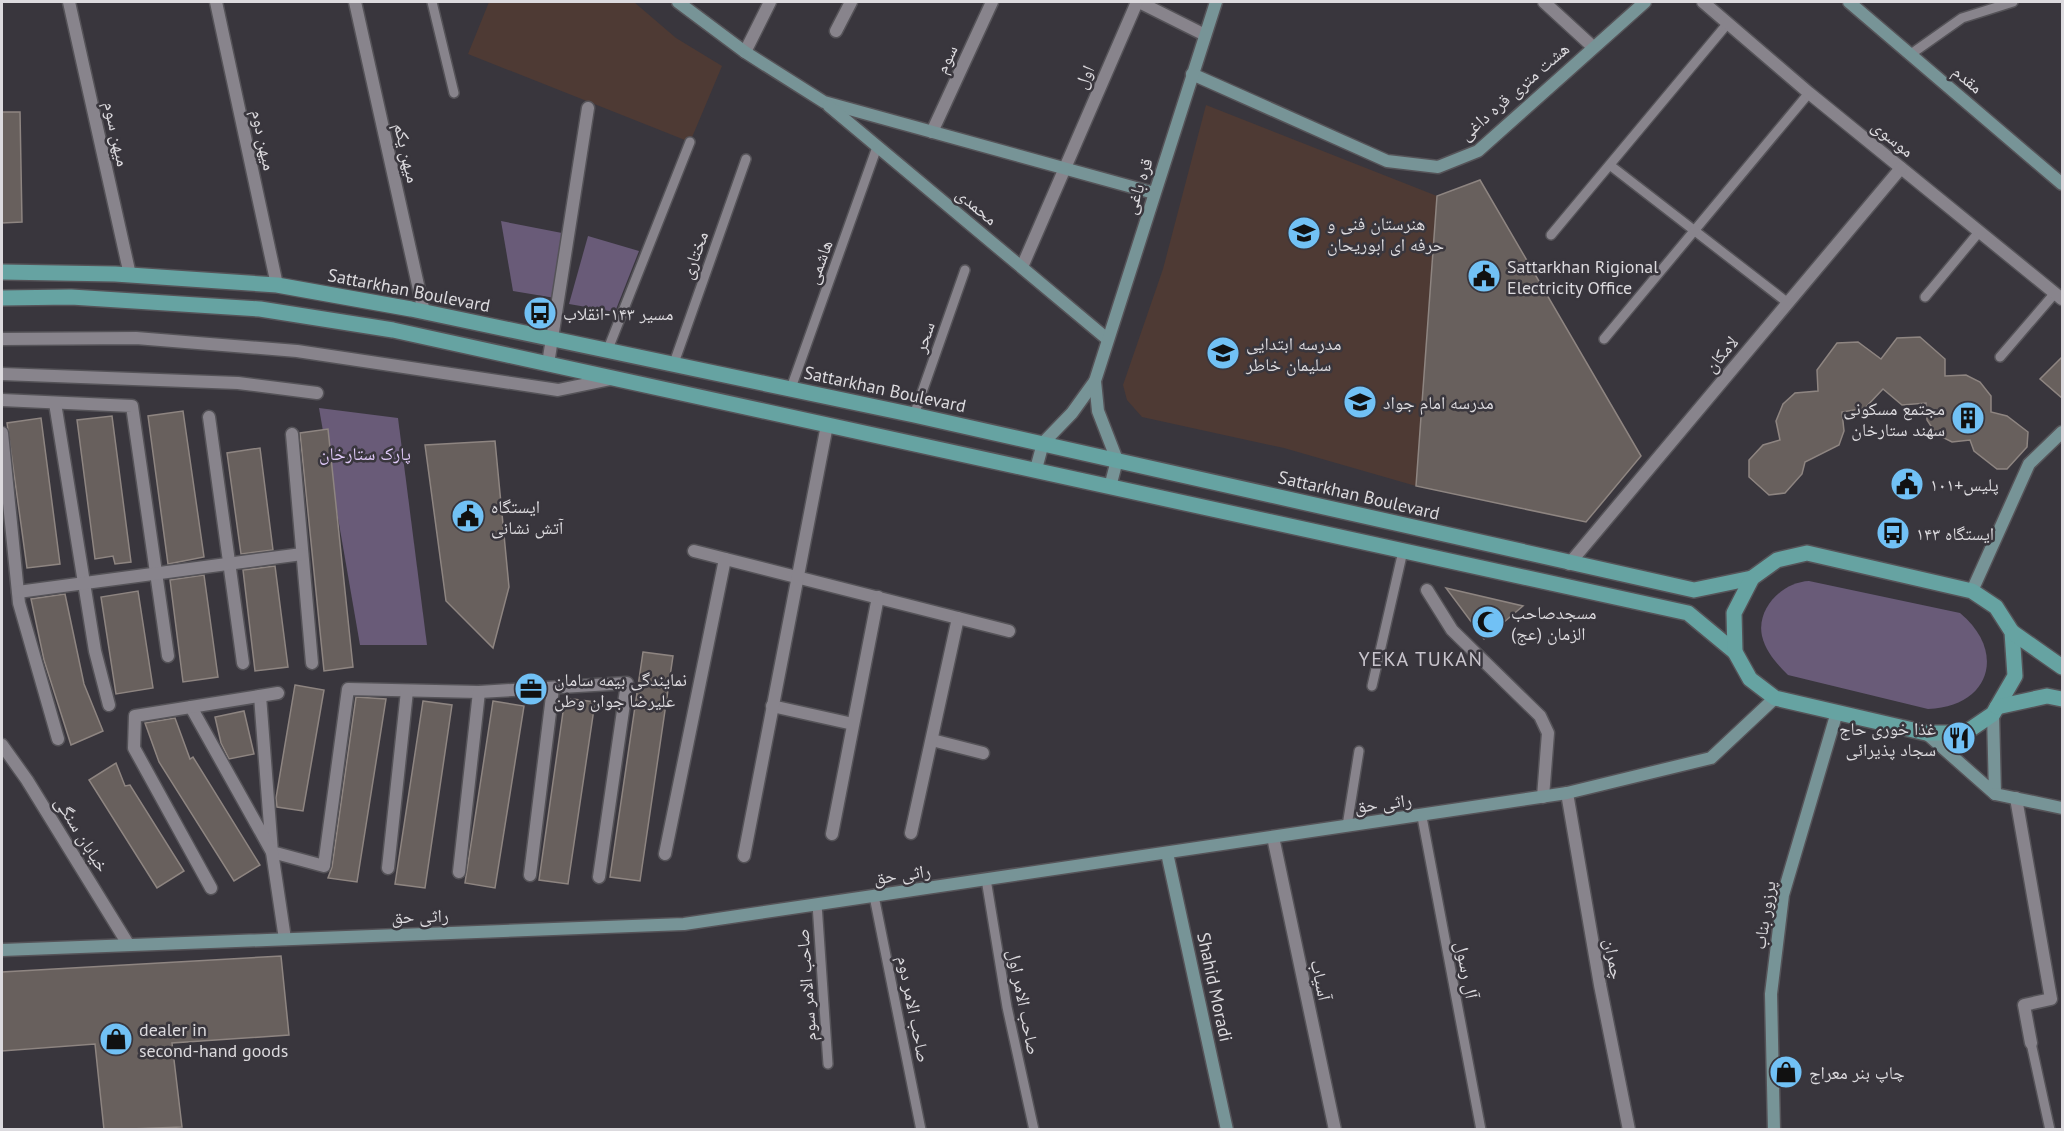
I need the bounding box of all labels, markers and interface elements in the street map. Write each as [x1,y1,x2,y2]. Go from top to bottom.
street label: هشت متری قره داغی [1454,37,1574,145]
street label: سوم [929,41,963,77]
street label: مقدم [1948,60,1988,99]
street label: اول [1069,62,1099,92]
street label: میهن سوم [98,99,135,169]
street label: میهن دوم [245,108,282,173]
street label: موسوی [1867,114,1919,162]
street label: میهن یکم [388,121,425,185]
street label: قره باغی [1118,155,1158,217]
street label: محمدی [951,182,1003,230]
place label: هنرستان فنی و حرفه ای ابوریحان [1327,212,1444,256]
school or university icon: هنرستان فنی و حرفه ای ابوریحان [1286,215,1322,251]
street label: مختاری [675,228,713,282]
street label: هاشمی [800,237,838,287]
place label: Sattarkhan Rigional Electricity Office [1507,255,1659,299]
public building icon: Sattarkhan Rigional Electricity Office [1466,258,1502,294]
street label: Sattarkhan Boulevard [326,263,492,317]
bus stop icon: مسیر ۱۴۳-انقلاب [522,295,558,331]
place label: مسیر ۱۴۳-انقلاب [563,302,674,325]
street label: سحر [908,319,940,356]
street label: لامکان [1699,331,1743,377]
place label: مدرسه ابتدایی سلیمان خاطر [1245,332,1342,376]
school or university icon: مدرسه ابتدایی سلیمان خاطر [1205,335,1241,371]
street label: Sattarkhan Boulevard [802,361,968,417]
school or university icon: مدرسه امام جواد [1342,384,1378,420]
place label: مدرسه امام جواد [1383,391,1494,415]
place label: مجتمع مسکونی سهند ستارخان [1843,397,1945,441]
building icon: مجتمع مسکونی سهند ستارخان [1950,400,1986,436]
park label: پارک ستارخان [319,442,411,465]
street label: Sattarkhan Boulevard [1276,465,1442,525]
public building icon: پلیس+۱۰۱ [1889,466,1925,502]
place label: پلیس+۱۰۱ [1930,473,1999,496]
place label: ایستگاه آتش نشانی [491,495,564,539]
public building icon: ایستگاه آتش نشانی [450,498,486,534]
bus stop icon: ایستگاه ۱۴۳ [1875,515,1911,551]
place label: ایستگاه ۱۴۳ [1916,522,1994,545]
place label: مسجدصاحب الزمان (عج) [1511,601,1597,646]
mosque icon: مسجدصاحب الزمان (عج) [1470,604,1506,640]
district label: YEKA TUKAN [1359,646,1483,672]
place label: نمایندگی بیمه سامان علیرضا جوان وطن [554,668,687,712]
office icon: نمایندگی بیمه سامان علیرضا جوان وطن [513,671,549,707]
place label: غذا خوری حاج سجاد پذیرائی [1839,717,1936,761]
restaurant icon: غذا خوری حاج سجاد پذیرائی [1941,720,1977,756]
street label: راثی حق [1353,788,1413,818]
street label: خیابان سنگی [50,792,114,876]
street label: راثی حق [872,859,932,889]
street label: پرزور بناب [1747,879,1781,951]
street label: راثی حق [391,904,449,928]
street label: صاحب الامر سوم [791,928,822,1042]
street label: Shahid Moradi [1192,930,1238,1044]
street label: چمران [1599,937,1629,981]
street label: آل رسول [1450,939,1484,1001]
street label: صاحب الامر اول [1003,947,1045,1057]
street label: صاحب الامر دوم [891,954,936,1065]
street label: آسیاب [1305,958,1337,1003]
place label: dealer in second-hand goods [139,1018,288,1062]
shop icon: dealer in second-hand goods [98,1021,134,1057]
shop icon: چاپ بنر معراج [1768,1054,1804,1090]
place label: چاپ بنر معراج [1809,1061,1905,1085]

